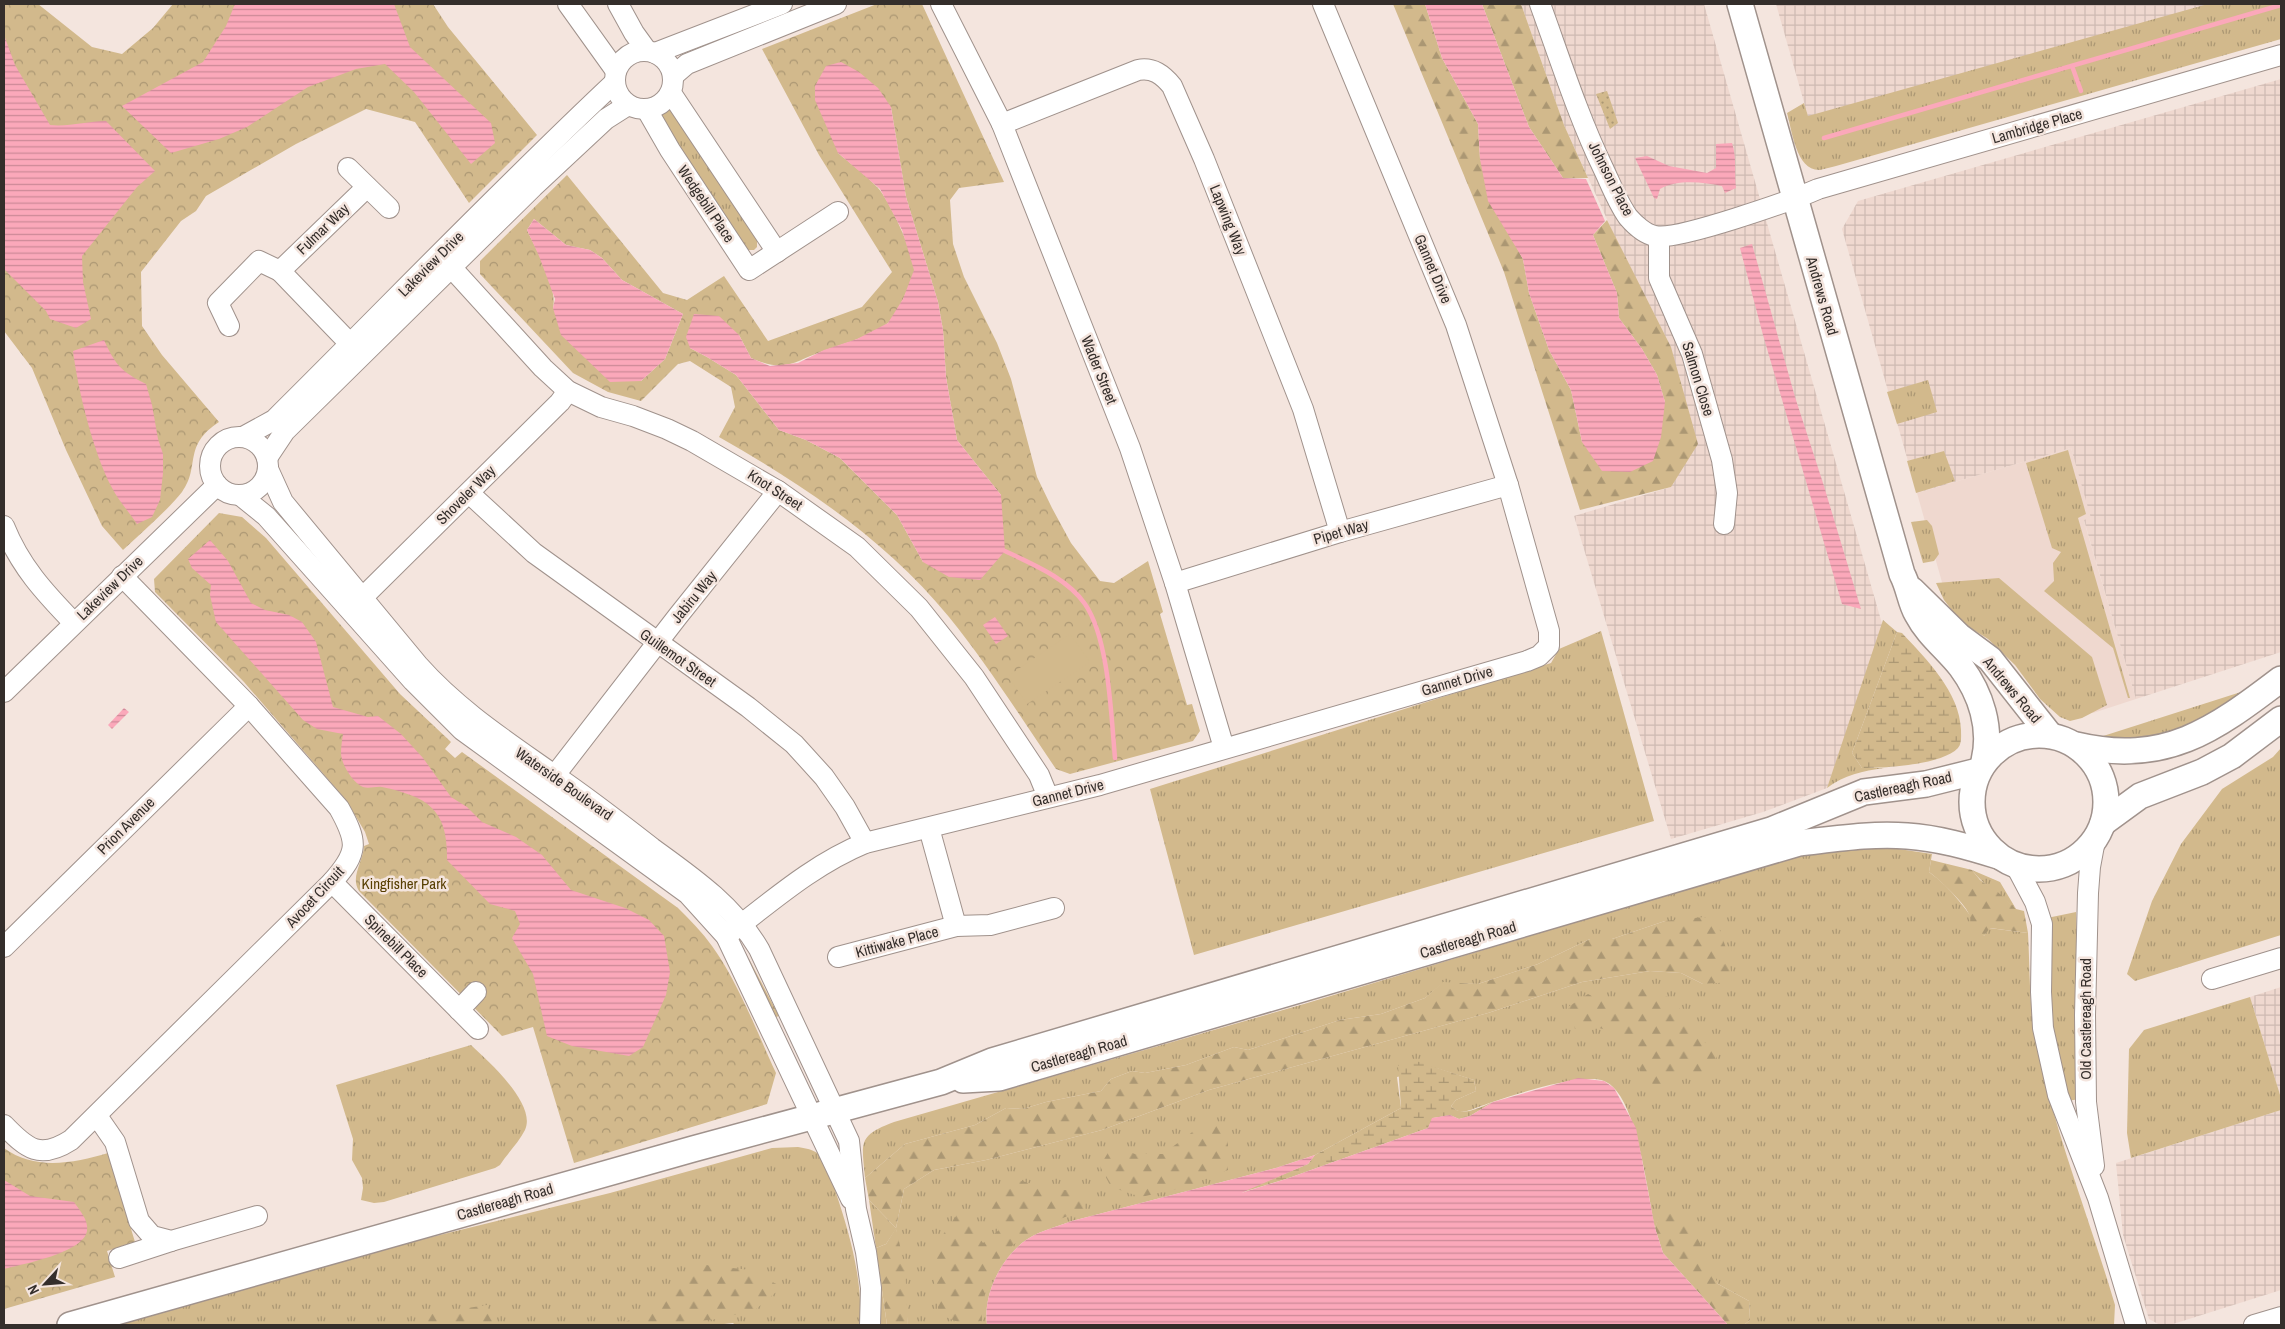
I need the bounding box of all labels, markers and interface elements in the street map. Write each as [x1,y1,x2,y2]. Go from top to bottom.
street label: Lambridge Place [1989,103,2085,148]
street label: Johnson Place [1584,138,1639,220]
street label: Wedgebill Place [673,161,740,246]
street label: Lapwing Way [1205,182,1252,259]
street label: Fulmar Way [292,198,354,259]
street label: Lakeview Drive [393,226,468,301]
street label: Gannet Drive [1410,231,1457,307]
street label: Andrews Road [1801,253,1844,338]
street label: Wader Street [1076,332,1123,408]
street label: Salmon Close [1677,339,1720,419]
street label: Shoveler Way [431,460,501,529]
street label: Knot Street [744,464,807,515]
street label: Pipet Way [1311,513,1372,549]
street label: Lakeview Drive [72,551,148,625]
street label: Jabiru Way [666,565,722,627]
street label: Guillemot Street [636,623,721,692]
street label: Andrews Road [1978,651,2046,727]
street label: Gannet Drive [1419,660,1495,701]
street label: Waterside Boulevard [511,742,617,825]
street label: Castlereagh Road [1852,766,1954,807]
street label: Gannet Drive [1030,773,1106,812]
street label: Prion Avenue [92,792,159,859]
street label: Avocet Circuit [280,861,349,933]
park label: Kingfisher Park [362,873,447,894]
street label: Spinebill Place [360,909,433,982]
street label: Castlereagh Road [1417,916,1518,963]
street label: Kittiwake Place [853,920,941,963]
street label: Old Castlereagh Road [2075,958,2096,1080]
street label: Castlereagh Road [1028,1030,1129,1077]
street label: Castlereagh Road [454,1178,555,1225]
north arrow [20,1259,70,1309]
text: N [23,1282,43,1297]

